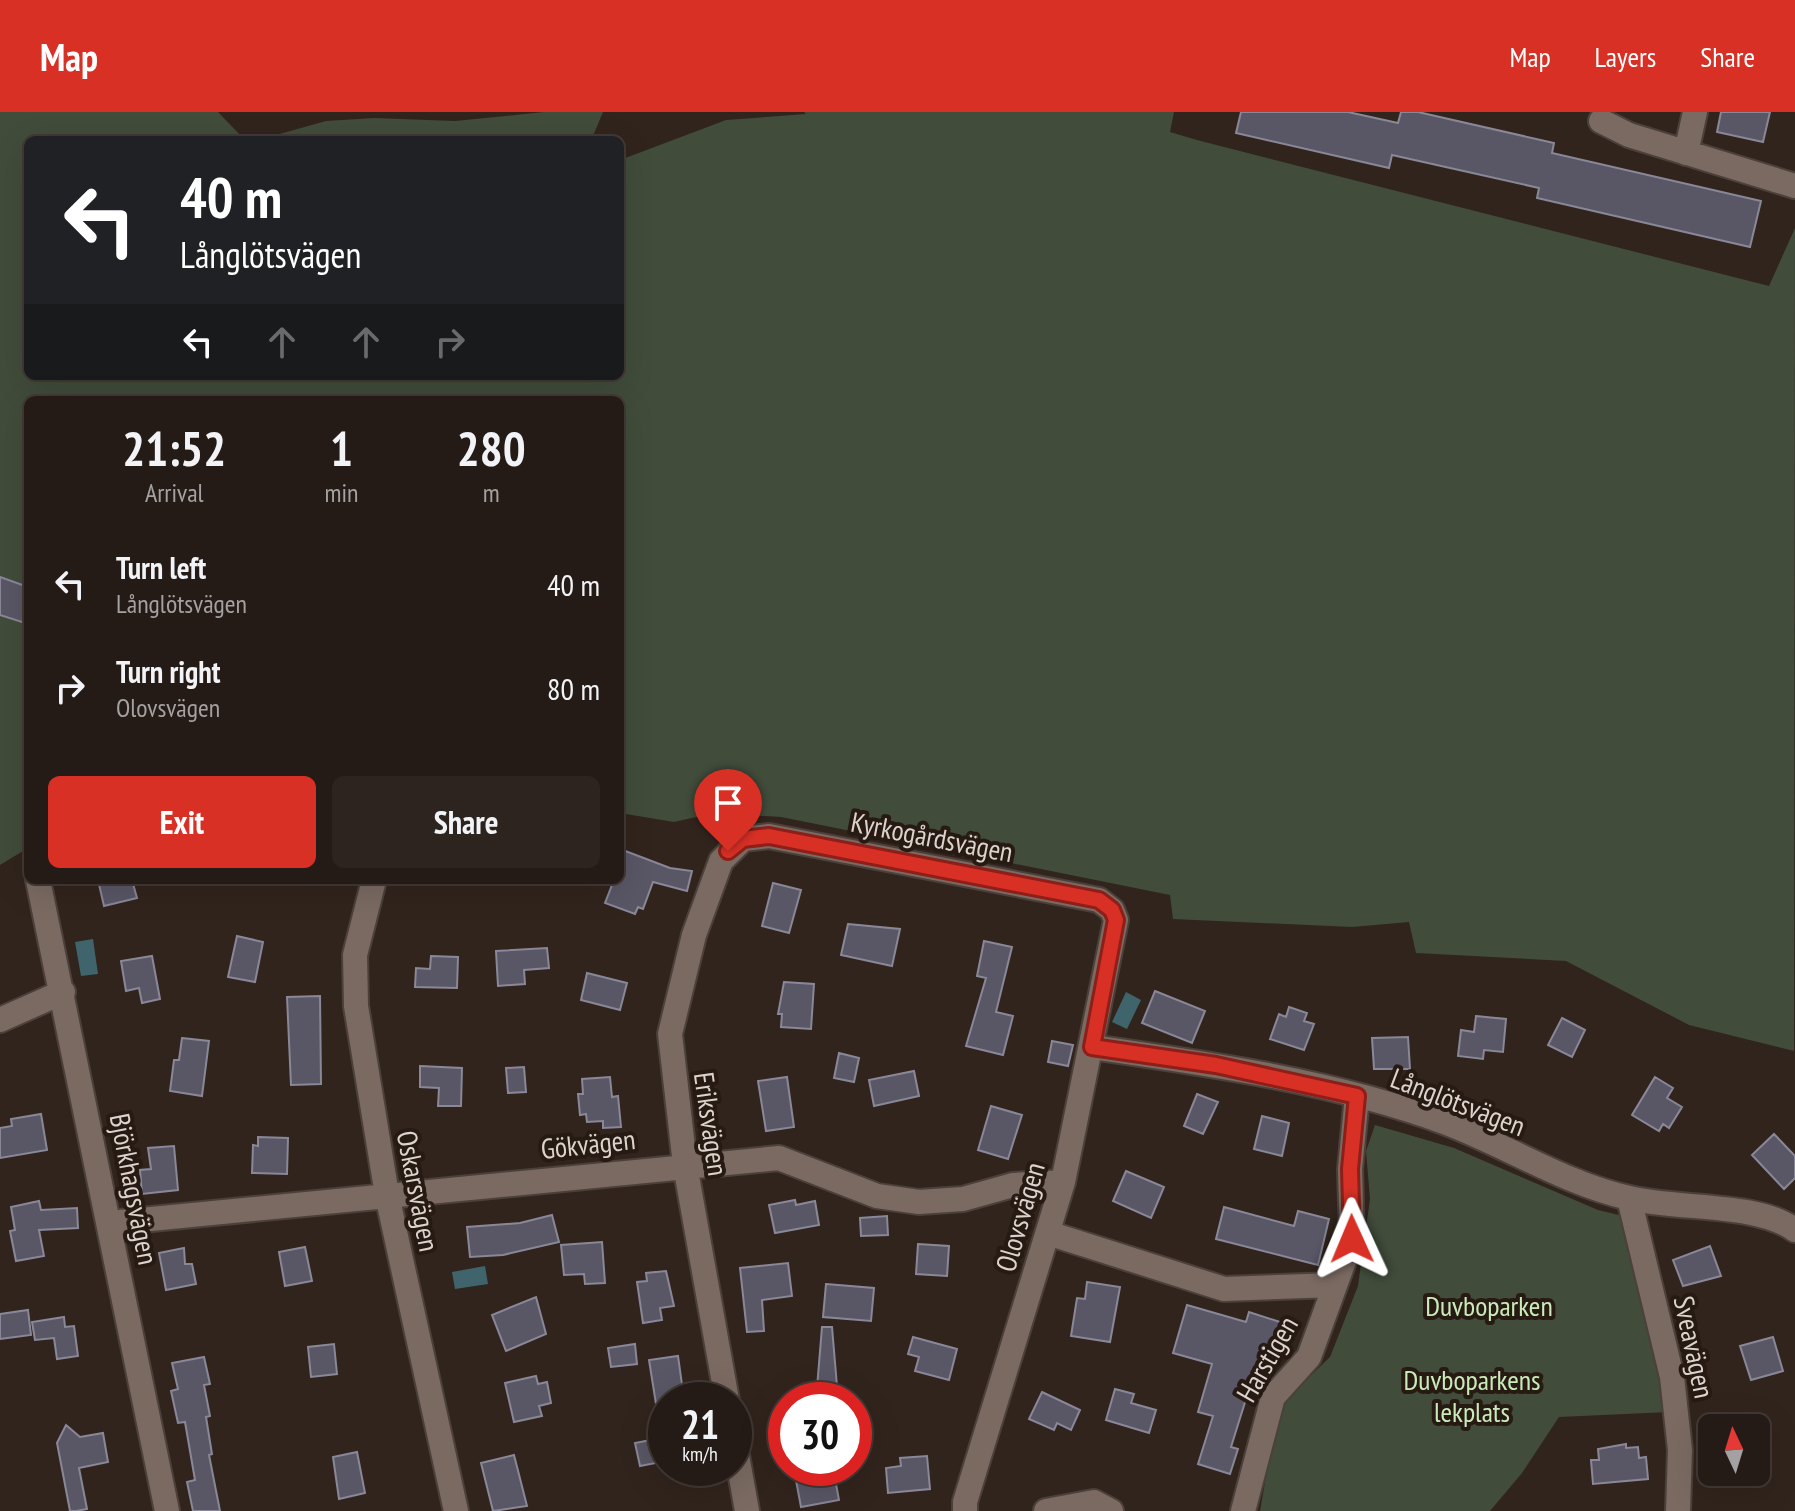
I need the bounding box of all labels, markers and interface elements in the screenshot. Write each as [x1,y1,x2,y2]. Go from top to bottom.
text: Map [40,32,98,81]
text: Map [1509,38,1551,75]
text: Layers [1595,38,1656,75]
text: Share [1700,38,1755,75]
text: 40 m [180,161,282,233]
icon: left [48,168,152,272]
text: Långlötsvägen [180,231,361,278]
icon: left [176,320,220,364]
icon: ahead [260,320,304,364]
icon: ahead [344,320,388,364]
icon: right [428,320,472,364]
text: 21:52 [122,417,226,479]
text: 1 [330,417,353,479]
text: 280 [457,417,526,479]
text: Arrival [145,476,204,509]
text: min [324,476,358,509]
text: m [483,476,500,509]
text: Turn left [116,548,206,587]
icon: left [48,562,92,606]
text: 40 m [547,565,600,604]
text: Långlötsvägen [116,587,247,620]
text: Turn right [116,652,220,691]
icon: right [48,666,92,710]
text: 80 m [547,669,600,708]
text: Olovsvägen [116,691,220,724]
pin [694,769,762,851]
button: Exit [48,776,316,868]
button: Share [332,776,600,868]
icon: arrive [706,781,750,825]
street label: Kyrkogårdsvägen [848,803,1016,870]
street label: Långlötsvägen [1386,1059,1531,1144]
street label: Eriksvägen [686,1070,737,1178]
street label: Björkhagsvägen [102,1110,167,1267]
street label: Gökvägen [539,1120,637,1167]
street label: Oskarsvägen [389,1127,448,1254]
street label: Olovsvägen [986,1158,1053,1276]
position arrow [1310,1197,1394,1281]
park label: Duvboparken [1425,1287,1553,1324]
street label: Sveavägen [1666,1292,1723,1401]
street label: Harstigen [1227,1309,1306,1408]
park label: Duvboparkens lekplats [1404,1361,1540,1430]
speed limit sign: 30 [768,1382,872,1486]
text: 21 [681,1398,719,1450]
north arrow [1698,1414,1770,1486]
map controls [1698,1414,1770,1486]
text: km/h [682,1441,718,1467]

